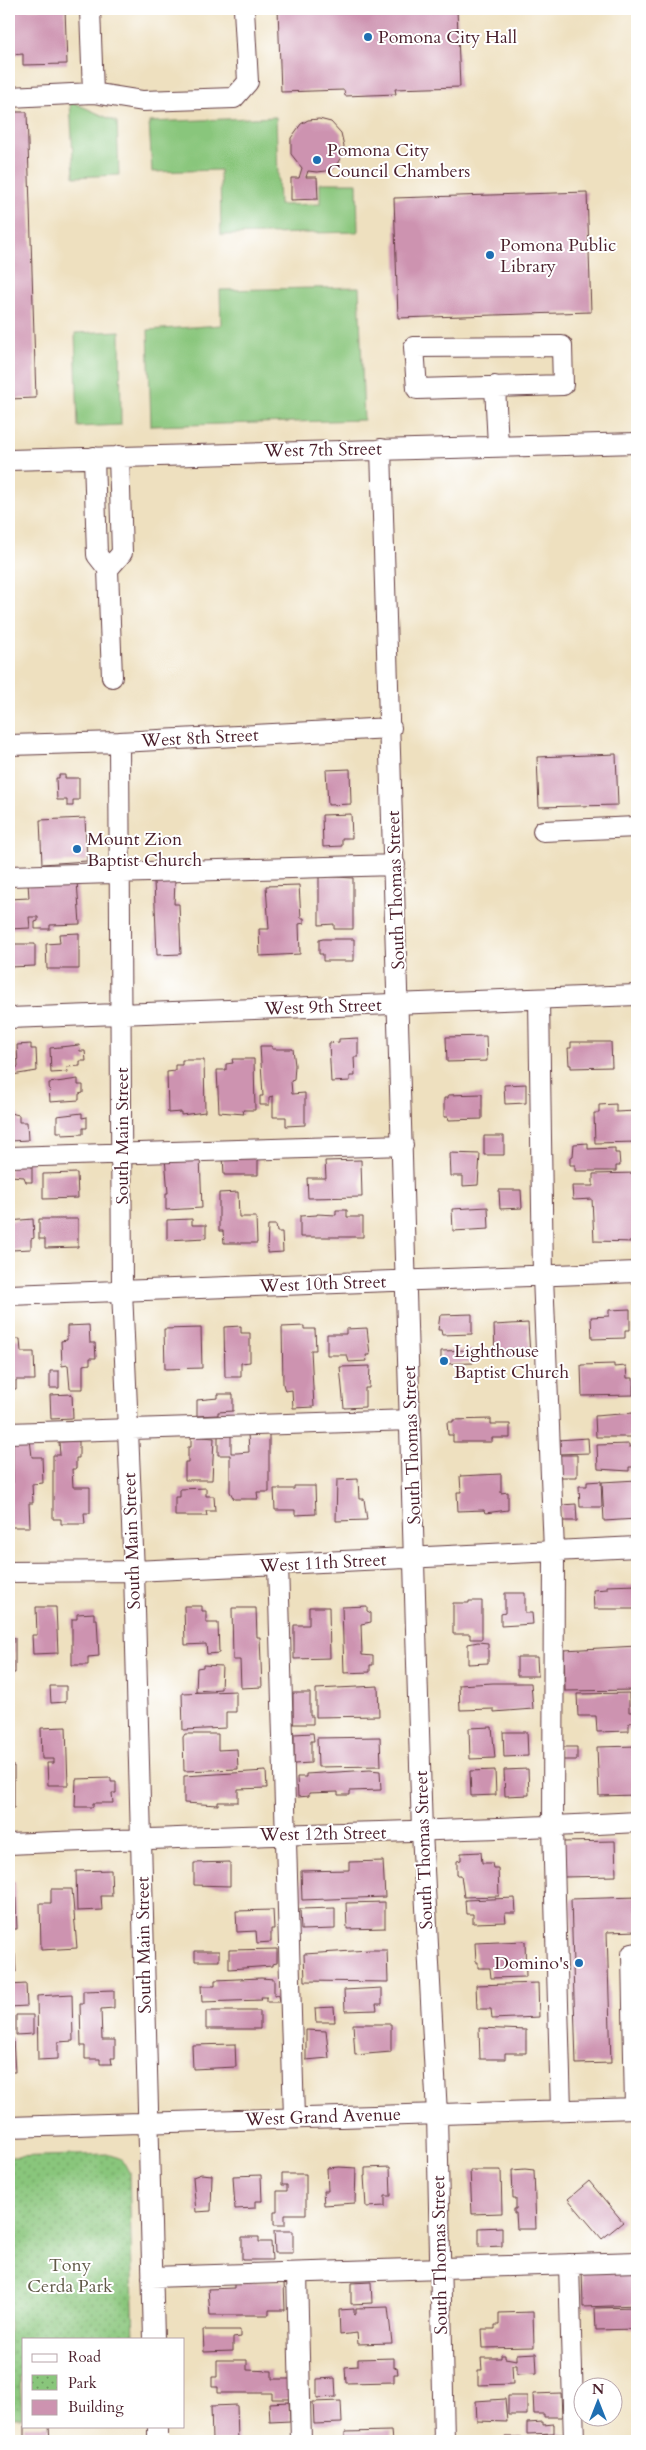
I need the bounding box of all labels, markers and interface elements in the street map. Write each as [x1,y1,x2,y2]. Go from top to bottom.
place label: Pomona City Hall [378,25,517,50]
marker: Pomona City Hall [362,31,374,43]
place label: Pomona City Council Chambers [327,138,470,184]
marker: Pomona City Council Chambers [311,154,323,166]
place label: Pomona Public Library [500,233,616,279]
marker: Pomona Public Library [484,249,496,261]
street label: West 7th Street [263,436,382,464]
street label: West 8th Street [140,722,260,754]
street label: South Thomas Street [381,810,411,970]
place label: Mount Zion Baptist Church [87,827,202,873]
marker: Mount Zion Baptist Church [71,843,83,855]
street label: West 9th Street [263,992,382,1022]
street label: South Main Street [110,1067,135,1205]
street label: West 10th Street [258,1269,387,1299]
place label: Lighthouse Baptist Church [454,1339,569,1385]
marker: Lighthouse Baptist Church [438,1355,450,1367]
street label: South Thomas Street [397,1365,427,1525]
street label: South Main Street [117,1472,147,1610]
street label: West 11th Street [258,1547,387,1579]
street label: South Thomas Street [409,1770,439,1930]
street label: West 12th Street [258,1820,387,1848]
street label: South Main Street [130,1876,158,2014]
place label: Domino's [494,1951,569,1976]
marker: Domino's [573,1957,585,1969]
street label: West Grand Avenue [244,2102,401,2132]
street label: South Thomas Street [426,2175,454,2335]
park label: Tony Cerda Park [27,2253,113,2299]
legend [22,2338,185,2428]
text: Road [68,2347,101,2367]
text: Park [68,2373,97,2393]
north arrow [574,2378,624,2428]
text: N [592,2380,604,2399]
text: Building [68,2397,124,2417]

